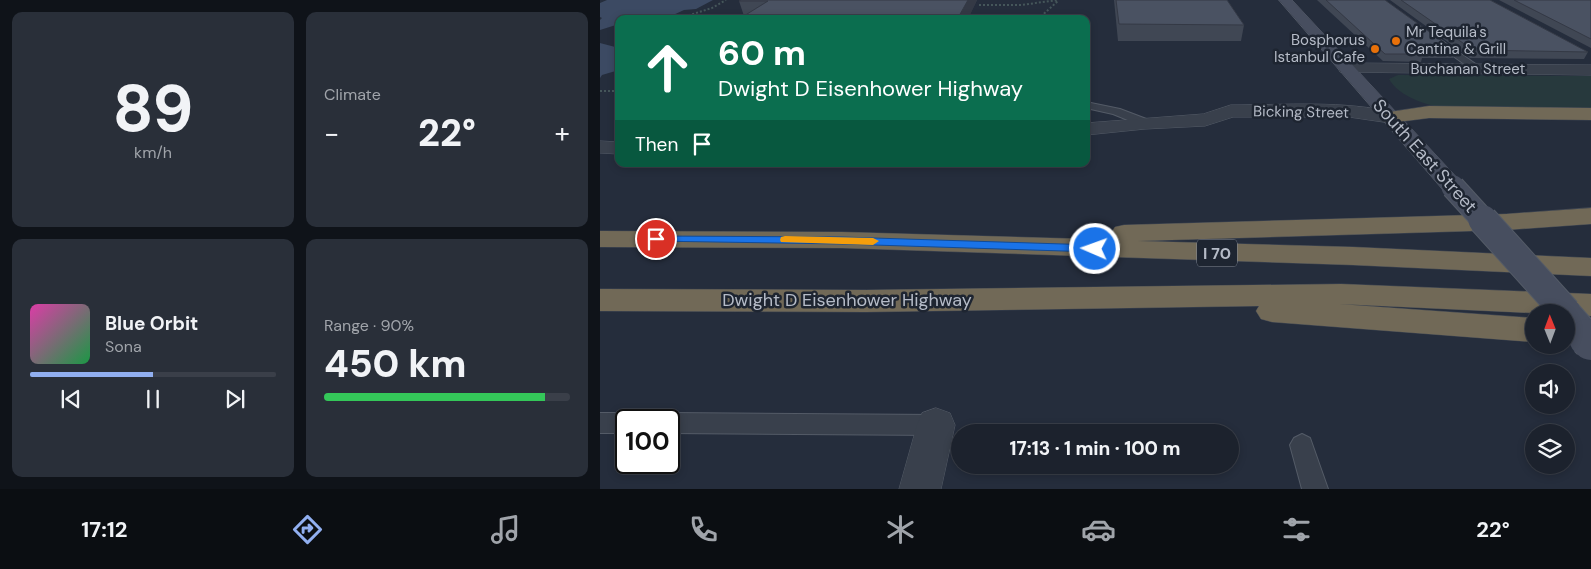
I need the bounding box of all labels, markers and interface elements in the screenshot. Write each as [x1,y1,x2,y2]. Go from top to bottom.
place label: Mr Tequila's Cantina & Grill [1406,22,1506,59]
text: 60 m [718,30,806,76]
place label: Bosphorus Istanbul Cafe [1274,30,1365,67]
icon: ahead [635,35,700,100]
marker: Mr Tequila's Cantina & Grill [1390,35,1402,47]
marker: Bosphorus Istanbul Cafe [1369,43,1381,55]
street label: Buchanan Street [1411,59,1526,79]
text: 89 [113,67,193,151]
text: Dwight D Eisenhower Highway [718,74,1023,103]
text: Climate [324,84,381,105]
street label: South East Street [1368,94,1482,218]
street label: Bicking Street [1253,101,1349,123]
text: 22° [418,108,476,158]
text: − [324,115,339,152]
text: + [555,115,570,152]
icon: arrive [688,130,716,158]
text: Then [635,132,678,157]
text: km/h [134,142,172,163]
pin [635,218,677,260]
position arrow [1068,222,1120,274]
icon: arrive [642,225,670,253]
road number: I 70 [1197,240,1237,266]
street label: Dwight D Eisenhower Highway [722,288,972,312]
north arrow [1525,304,1575,354]
map controls [1525,304,1575,474]
text: Blue Orbit [105,311,198,336]
text: Range · 90% [324,315,414,336]
text: Sona [105,336,142,357]
text: 450 km [324,339,466,389]
button: sound [1525,364,1575,414]
icon: previous [57,385,85,413]
icon: pause [139,385,167,413]
icon: next [221,385,249,413]
speed limit sign: 100 [615,409,680,474]
button: layers [1525,424,1575,474]
text: 17:13 · 1 min · 100 m [1010,436,1180,461]
icon: directions [290,512,325,547]
icon: music [488,512,523,547]
icon: phone [686,512,721,547]
icon: climate [883,512,918,547]
icon: car [1081,512,1116,547]
icon: filters [1279,512,1314,547]
text: 17:12 [81,515,127,544]
text: 22° [1476,515,1510,544]

